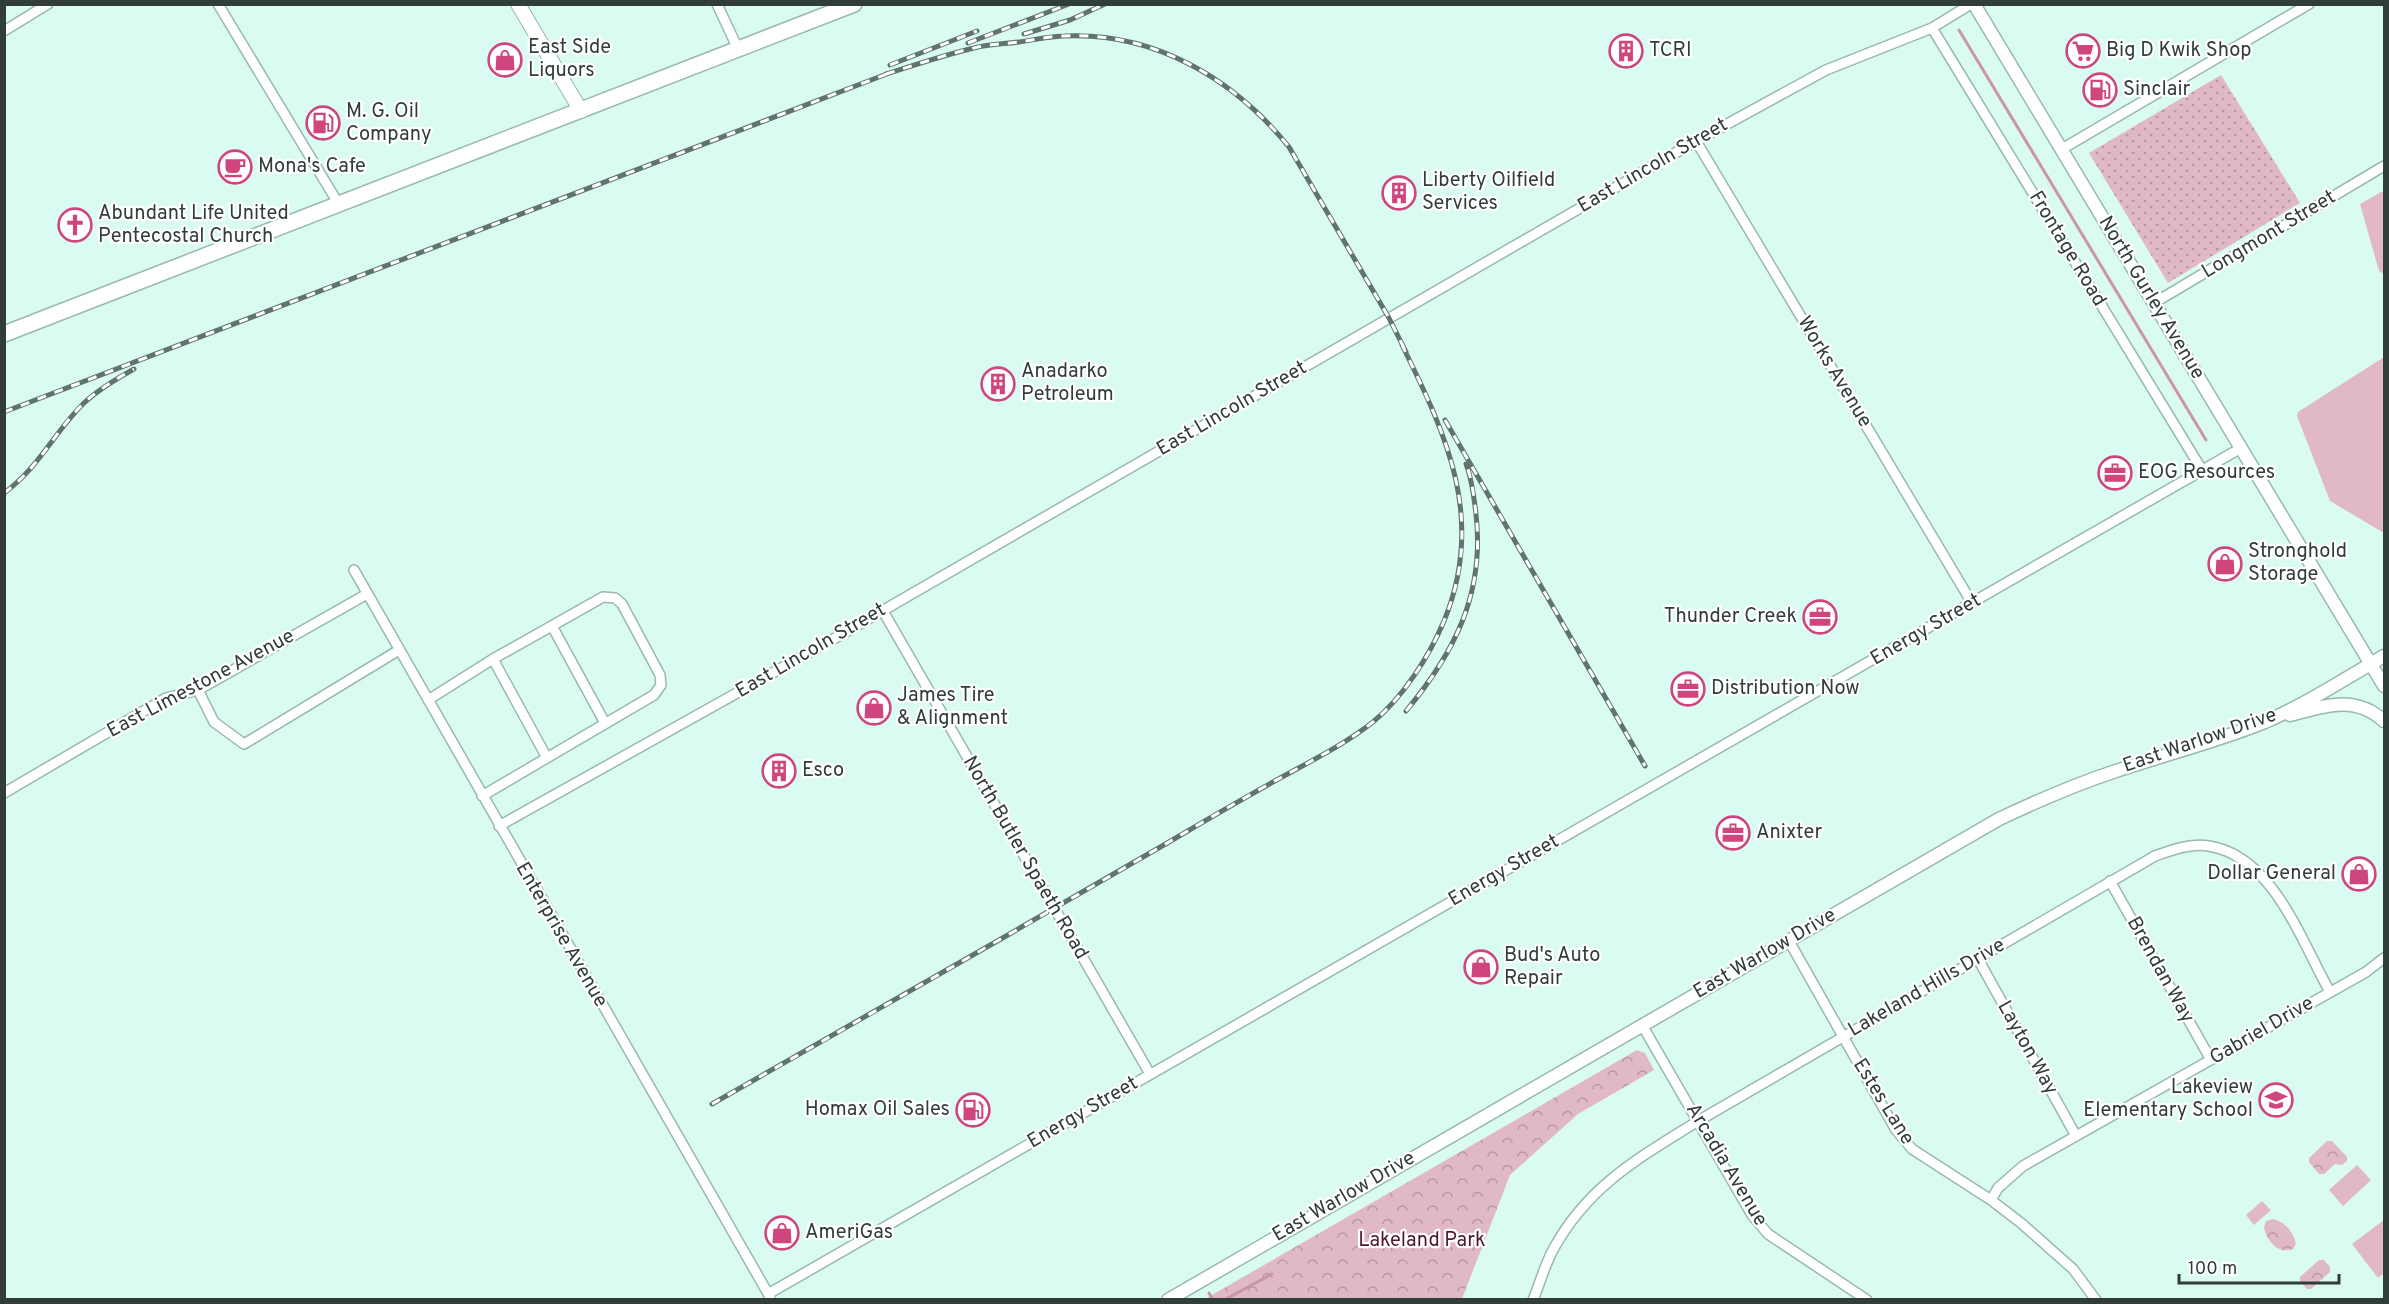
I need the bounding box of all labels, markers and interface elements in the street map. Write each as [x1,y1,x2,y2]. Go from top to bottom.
building icon: TCRI [1608,33,1644,69]
supermarket icon: Big D Kwik Shop [2065,33,2101,69]
place label: East Side Liquors [528,35,611,84]
place label: TCRI [1649,38,1692,64]
place label: Big D Kwik Shop [2106,38,2252,64]
shop icon: East Side Liquors [487,42,523,78]
fuel station icon: Sinclair [2082,72,2118,108]
place label: Sinclair [2123,77,2190,103]
place label: M. G. Oil Company [346,99,431,148]
fuel station icon: M. G. Oil Company [305,105,341,141]
street label: East Lincoln Street [1573,112,1733,220]
cafe icon: Mona's Cafe [217,149,253,185]
place label: Mona's Cafe [258,154,366,180]
place label: Liberty Oilfield Services [1422,168,1555,217]
building icon: Liberty Oilfield Services [1381,175,1417,211]
street label: Longmont Street [2197,185,2341,285]
street label: Frontage Road [2022,187,2112,311]
place label: Abundant Life United Pentecostal Church [98,201,289,250]
church icon: Abundant Life United Pentecostal Church [57,207,93,243]
street label: North Gurley Avenue [2092,211,2210,385]
street label: Works Avenue [1791,312,1877,432]
street label: East Lincoln Street [1152,355,1312,463]
place label: Anadarko Petroleum [1021,359,1114,408]
building icon: Anadarko Petroleum [980,366,1016,402]
office icon: EOG Resources [2097,455,2133,491]
place label: EOG Resources [2138,460,2275,486]
place label: Stronghold Storage [2248,539,2347,588]
shop icon: Stronghold Storage [2207,546,2243,582]
street label: Energy Street [1866,588,1986,672]
street label: East Lincoln Street [731,597,891,705]
office icon: Thunder Creek [1802,599,1838,635]
place label: Thunder Creek [1664,604,1797,630]
street label: East Limestone Avenue [103,624,299,744]
office icon: Distribution Now [1670,671,1706,707]
place label: Distribution Now [1711,676,1860,702]
place label: James Tire & Alignment [897,683,1008,732]
shop icon: James Tire & Alignment [856,690,892,726]
street label: East Warlow Drive [2120,703,2280,779]
street label: North Butler Spaeth Road [956,751,1094,965]
building icon: Esco [761,753,797,789]
place label: Esco [802,758,844,784]
office icon: Anixter [1715,815,1751,851]
place label: Anixter [1756,820,1822,846]
street label: Energy Street [1444,829,1564,913]
shop icon: Dollar General [2341,856,2377,892]
street label: Enterprise Avenue [509,858,613,1012]
place label: Dollar General [2207,861,2336,887]
street label: East Warlow Drive [1689,903,1841,1005]
street label: Brendan Way [2120,912,2200,1028]
street label: Lakeland Hills Drive [1844,932,2010,1044]
place label: Bud's Auto Repair [1504,943,1600,992]
shop icon: Bud's Auto Repair [1463,949,1499,985]
street label: Gabriel Drive [2205,991,2319,1071]
street label: Layton Way [1990,996,2064,1100]
street label: Estes Lane [1846,1054,1920,1150]
street label: Energy Street [1023,1071,1143,1155]
place label: Lakeview Elementary School [2083,1075,2253,1124]
school or university icon: Lakeview Elementary School [2258,1082,2294,1118]
fuel station icon: Homax Oil Sales [955,1092,991,1128]
place label: Homax Oil Sales [805,1097,950,1123]
street label: Arcadia Avenue [1679,1099,1773,1231]
street label: East Warlow Drive [1268,1146,1420,1248]
shop icon: AmeriGas [764,1215,800,1251]
place label: AmeriGas [805,1220,893,1246]
park label: Lakeland Park [1358,1228,1486,1254]
scale bar [2179,1247,2340,1285]
text: 100 m [2188,1258,2237,1281]

